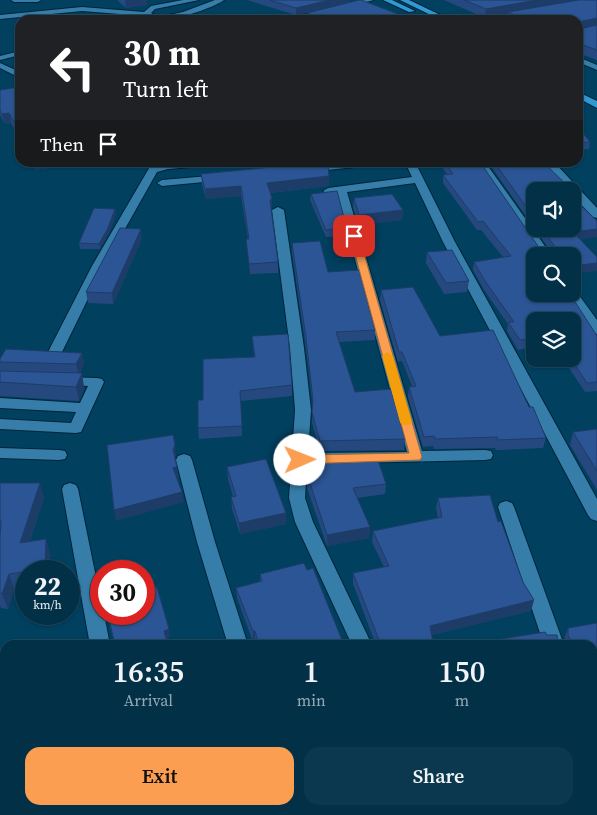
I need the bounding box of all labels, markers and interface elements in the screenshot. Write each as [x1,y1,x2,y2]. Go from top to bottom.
text: 30 m [123,29,200,77]
icon: left [40,35,105,100]
text: Turn left [123,74,208,104]
icon: arrive [94,130,122,158]
text: Then [40,131,84,157]
map controls [526,182,581,367]
button: sound [526,182,581,237]
pin [333,215,375,257]
icon: arrive [340,222,368,250]
button: search [526,247,581,302]
button: layers [526,312,581,367]
position arrow [273,433,325,485]
speed limit sign: 30 [90,560,155,625]
text: 22 [34,569,61,603]
text: km/h [33,597,62,613]
text: 16:35 [113,651,184,692]
text: 1 [303,651,319,692]
text: 150 [438,651,485,692]
text: Arrival [124,689,173,711]
text: min [297,689,326,711]
text: m [455,689,469,711]
button: Exit [25,747,294,805]
button: Share [304,747,573,805]

